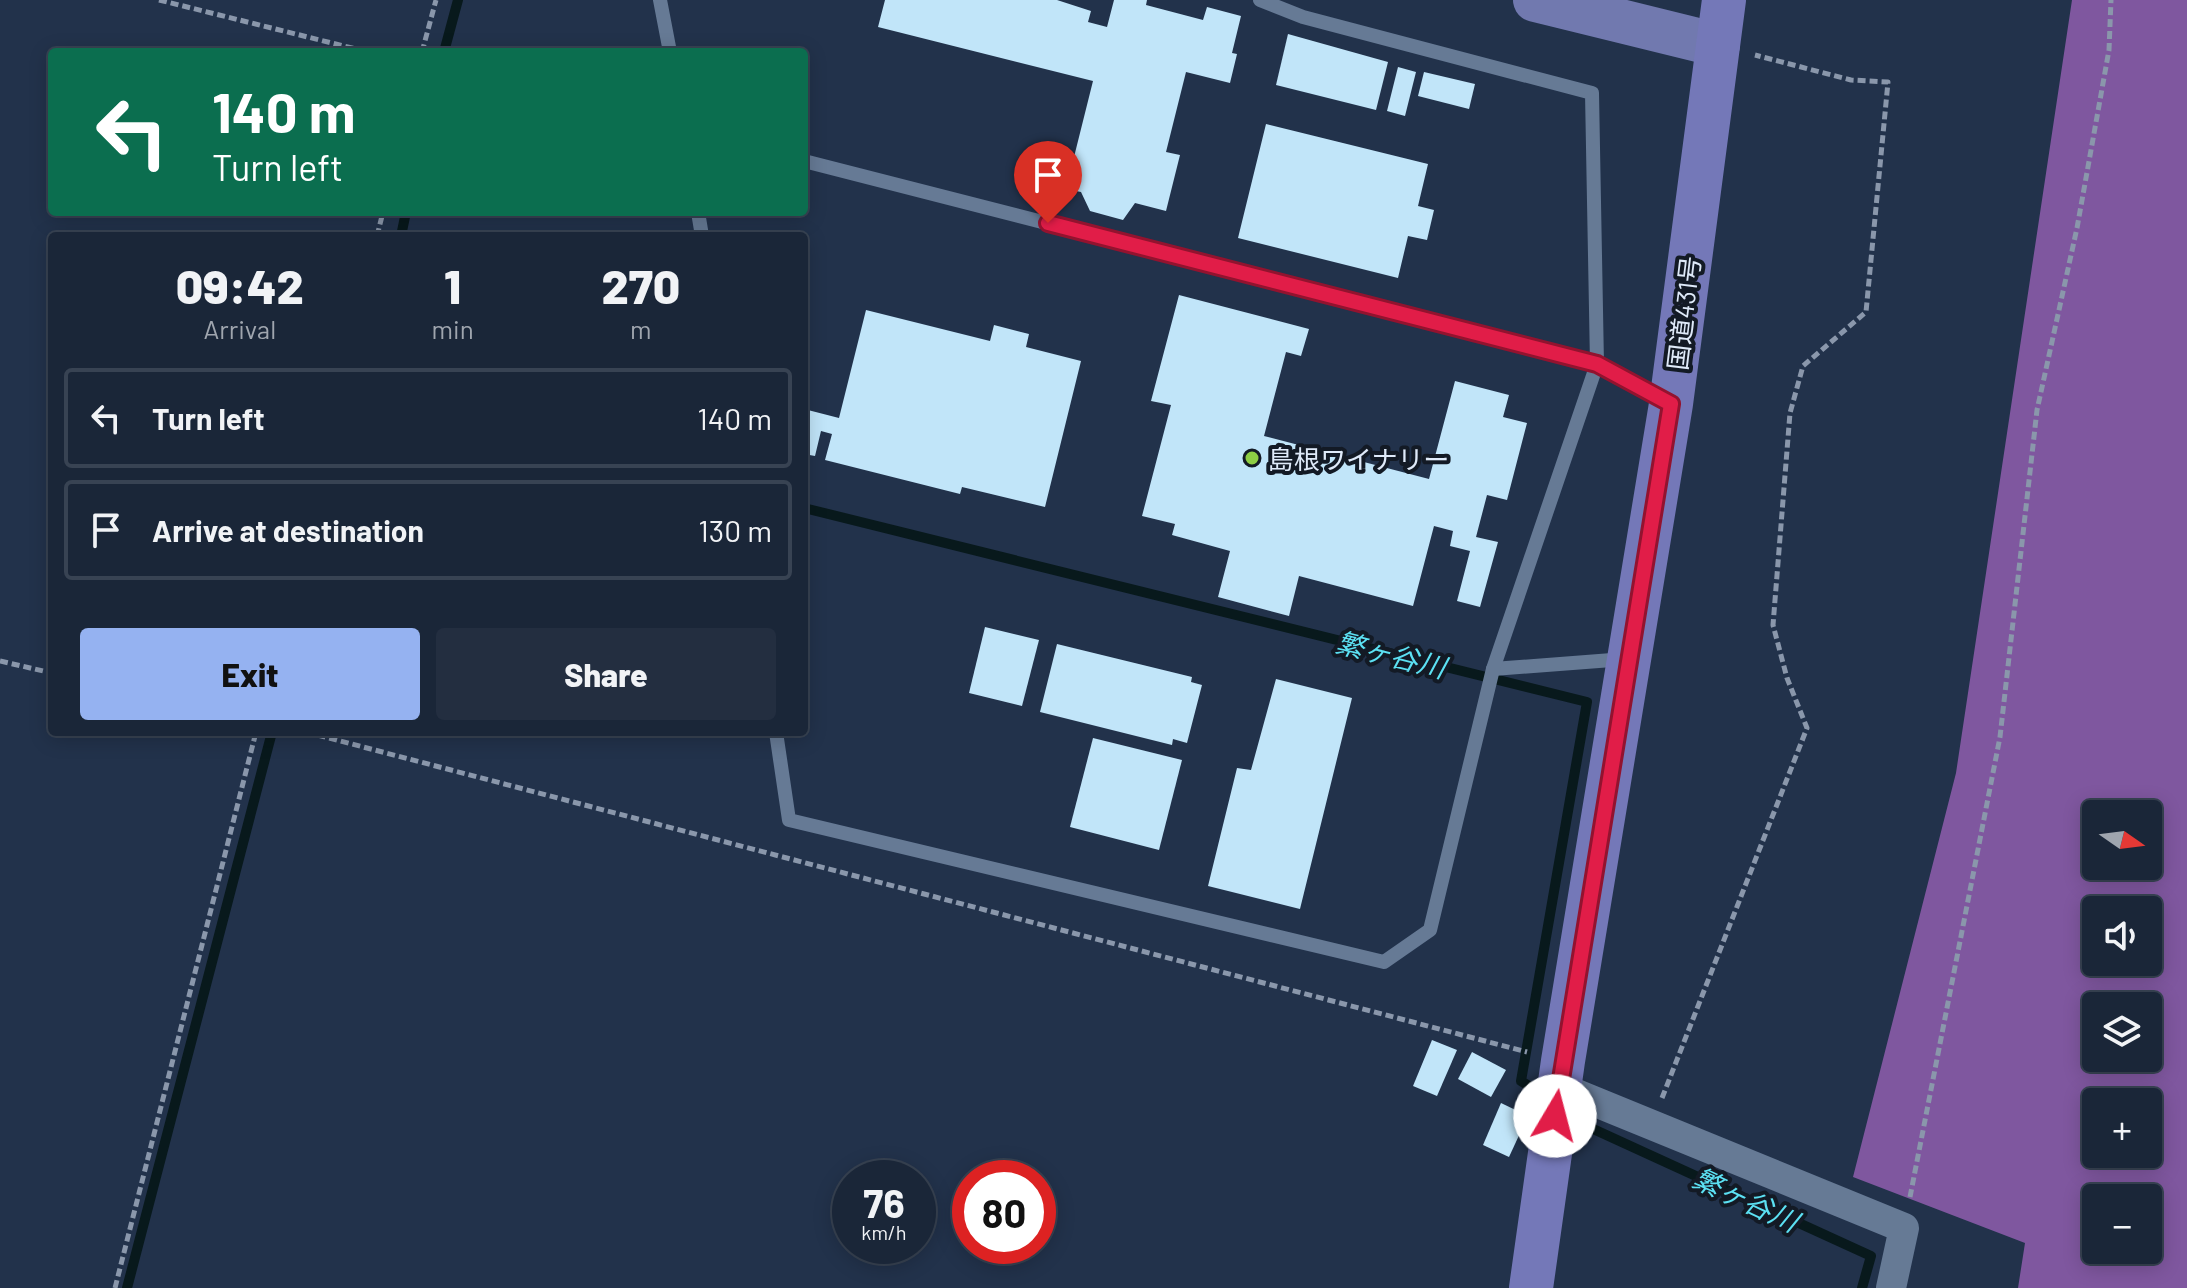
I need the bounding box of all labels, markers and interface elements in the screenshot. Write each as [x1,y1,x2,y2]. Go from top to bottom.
text: 140 m [212,77,356,144]
icon: left [80,80,184,184]
pin [1014,141,1082,223]
text: Turn left [212,145,343,188]
icon: arrive [1026,153,1070,197]
street label: 国道431号 [1661,254,1705,372]
text: 09:42 [176,256,304,314]
text: 1 [444,256,461,314]
text: 270 [601,256,680,314]
text: Arrival [203,313,276,344]
text: min [432,313,474,344]
text: m [630,313,652,344]
icon: left [84,396,128,440]
text: Turn left [152,400,265,436]
text: 140 m [697,400,772,436]
place label: 島根ワイナリー [1268,443,1449,474]
marker: 島根ワイナリー [1243,449,1261,467]
icon: arrive [84,508,128,552]
text: Arrive at destination [152,512,424,548]
text: 130 m [698,512,772,548]
water label: 繁ヶ谷川 [1333,624,1452,685]
button: Exit [80,628,420,720]
button: Share [436,628,776,720]
north arrow [2082,800,2162,880]
map controls [2082,800,2162,1264]
button: sound [2082,896,2162,976]
button: layers [2082,992,2162,1072]
position arrow [1513,1074,1597,1158]
button: + [2082,1088,2162,1168]
speed limit sign: 80 [952,1160,1056,1264]
water label: 繁ヶ谷川 [1688,1160,1807,1239]
text: 76 [863,1178,905,1226]
button: − [2082,1184,2162,1264]
text: km/h [861,1220,907,1244]

